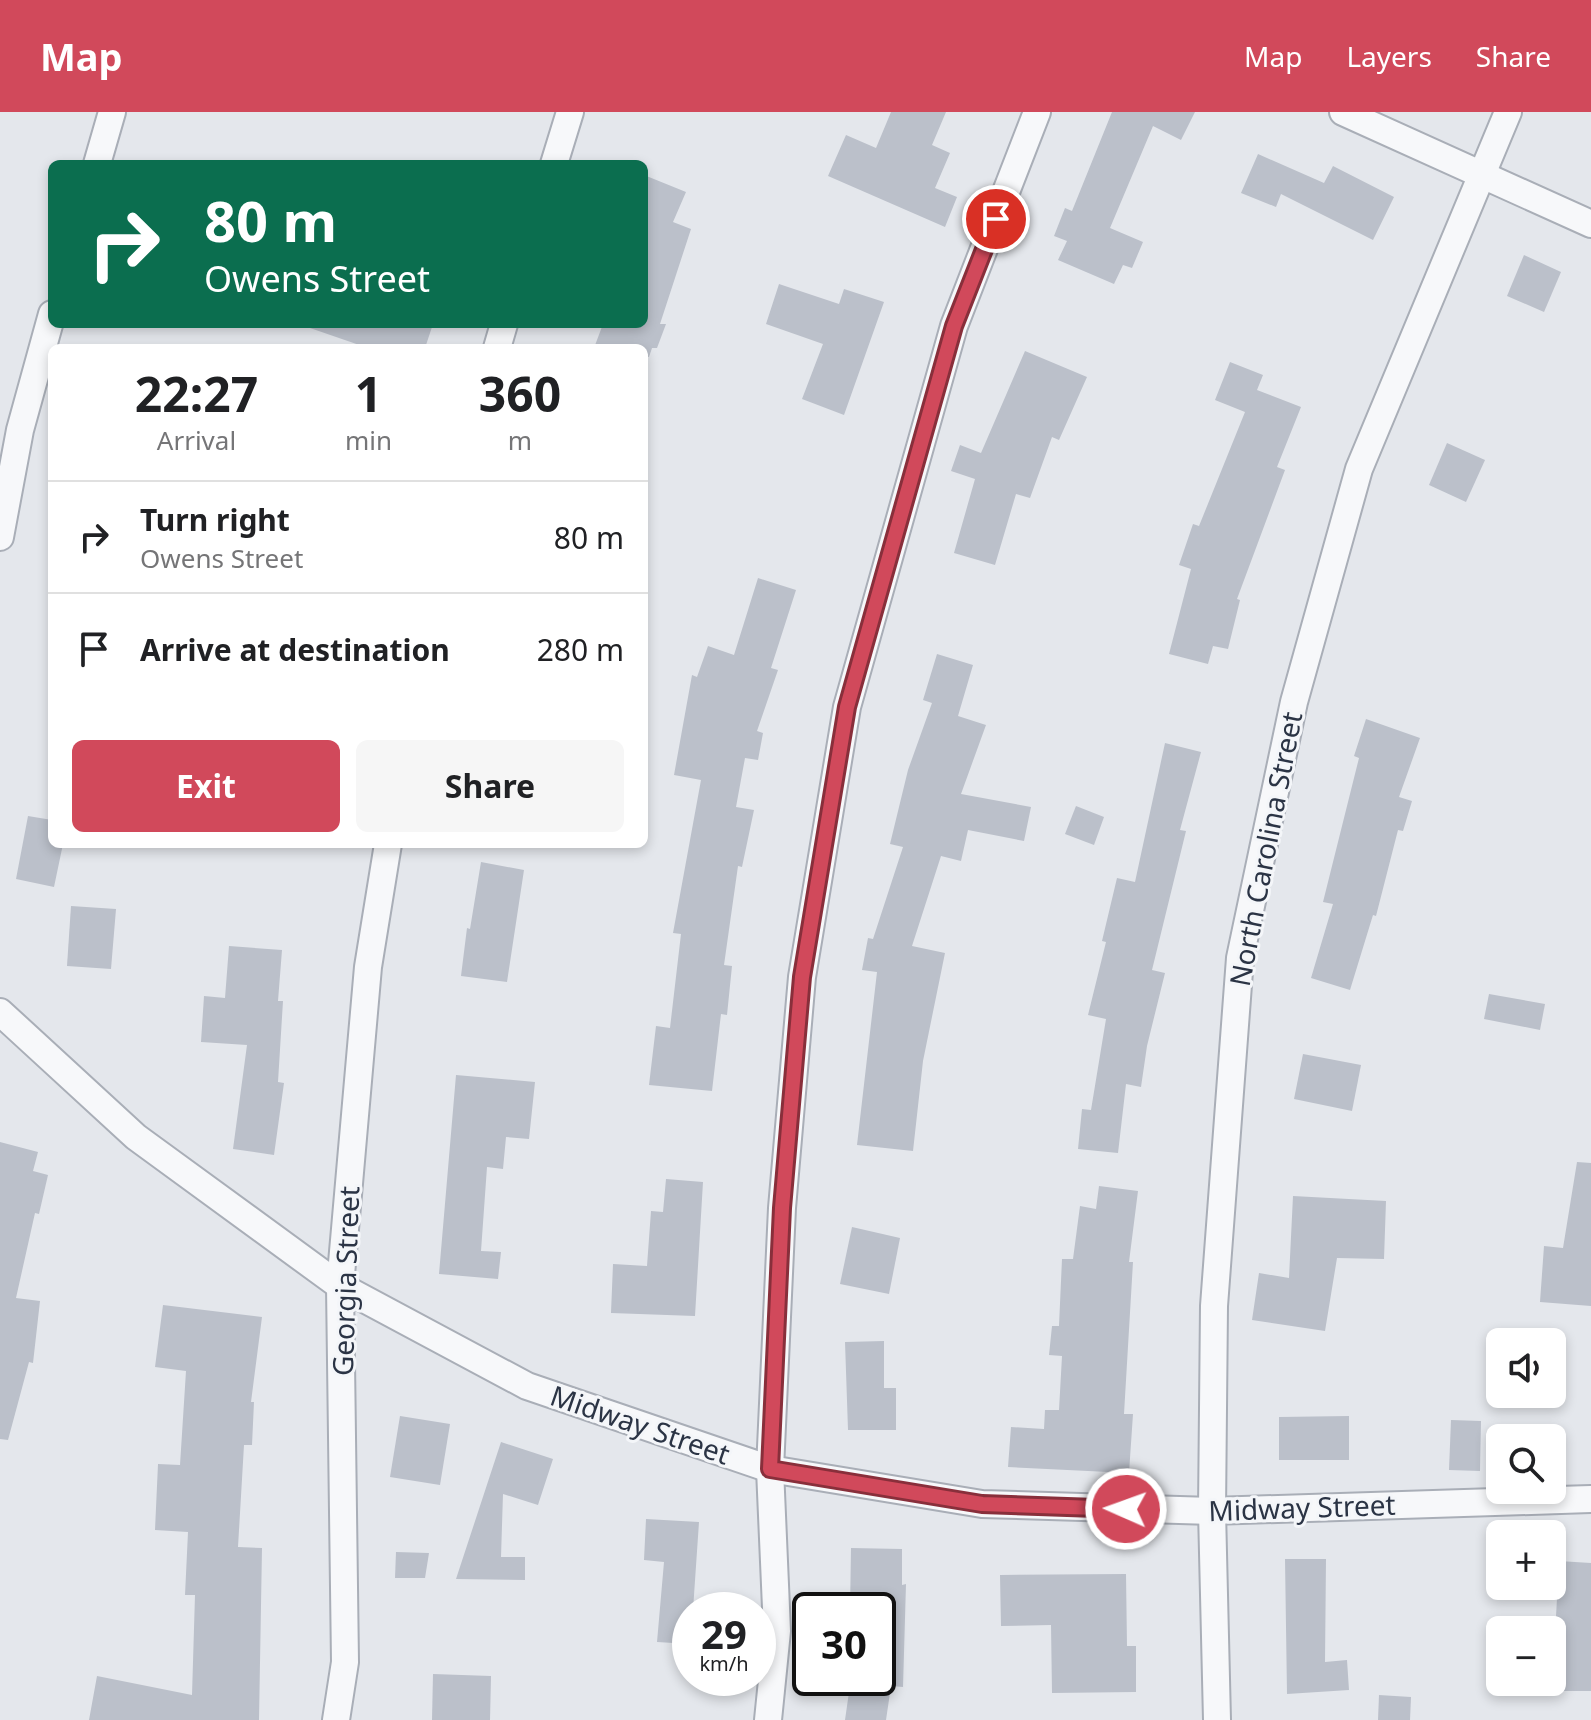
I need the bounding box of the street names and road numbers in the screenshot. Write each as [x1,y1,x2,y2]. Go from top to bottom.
street label: North Carolina Street [1220,708,1310,989]
street label: Georgia Street [323,1185,367,1377]
street label: Midway Street [546,1376,735,1473]
street label: Midway Street [1208,1485,1396,1529]

